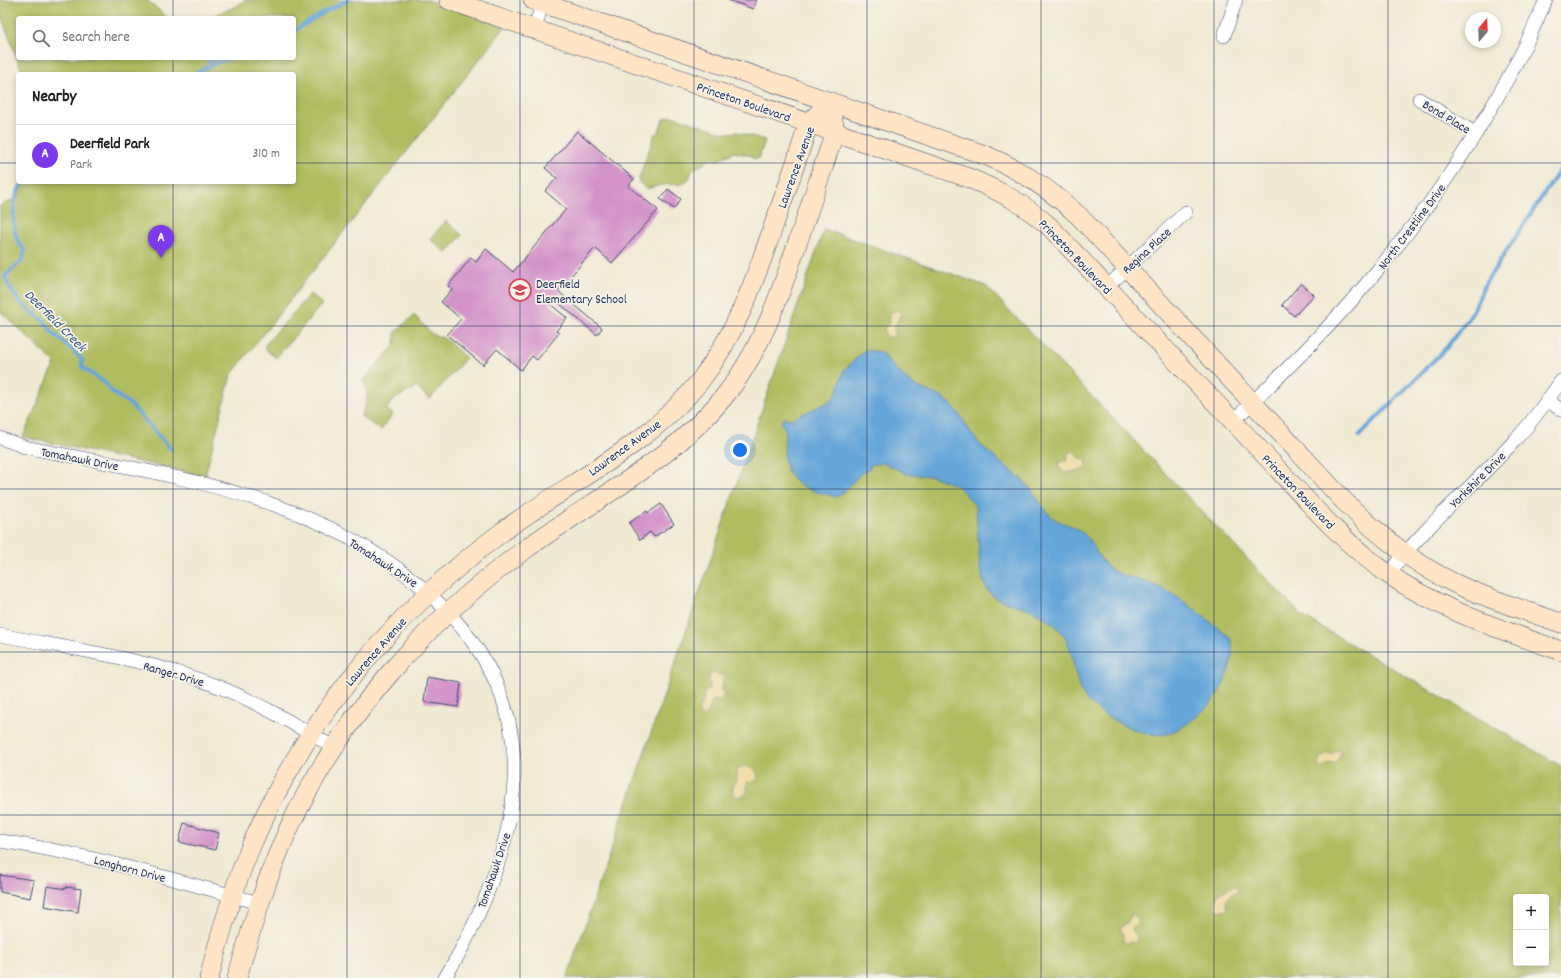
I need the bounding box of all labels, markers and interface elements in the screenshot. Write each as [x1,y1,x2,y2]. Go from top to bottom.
north arrow [1465,12,1501,48]
search box [16,16,296,60]
icon: search [30,27,52,49]
text: Search here [62,27,130,49]
street label: Princeton Boulevard [694,78,793,128]
text: Nearby [32,86,76,110]
street label: Bond Place [1418,96,1474,140]
street label: Lawrence Avenue [774,124,821,211]
text: Deerfield Park [70,134,150,156]
text: A [41,145,49,164]
text: 310 m [252,145,280,164]
text: Park [70,156,92,175]
street label: North Crestline Drive [1374,180,1452,274]
street label: Princeton Boulevard [1033,216,1115,300]
street label: Regina Place [1119,224,1177,280]
pin: A [148,225,174,258]
place label: Deerfield Elementary School [536,276,627,310]
school or university icon: Deerfield Elementary School [507,277,533,303]
water label: Deerfield Creek [19,286,91,358]
street label: Lawrence Avenue [585,416,666,482]
your location [730,440,750,460]
street label: Tomahawk Drive [39,444,120,477]
street label: Yorkshire Drive [1446,448,1512,513]
street label: Princeton Boulevard [1256,451,1338,535]
street label: Tomahawk Drive [344,535,421,594]
street label: Lawrence Avenue [342,614,412,691]
street label: Ranger Drive [141,658,206,693]
street label: Tomahawk Drive [474,830,517,911]
street label: Longhorn Drive [91,852,168,889]
map controls [1513,894,1549,966]
button: + [1513,894,1549,930]
button: − [1513,930,1549,966]

